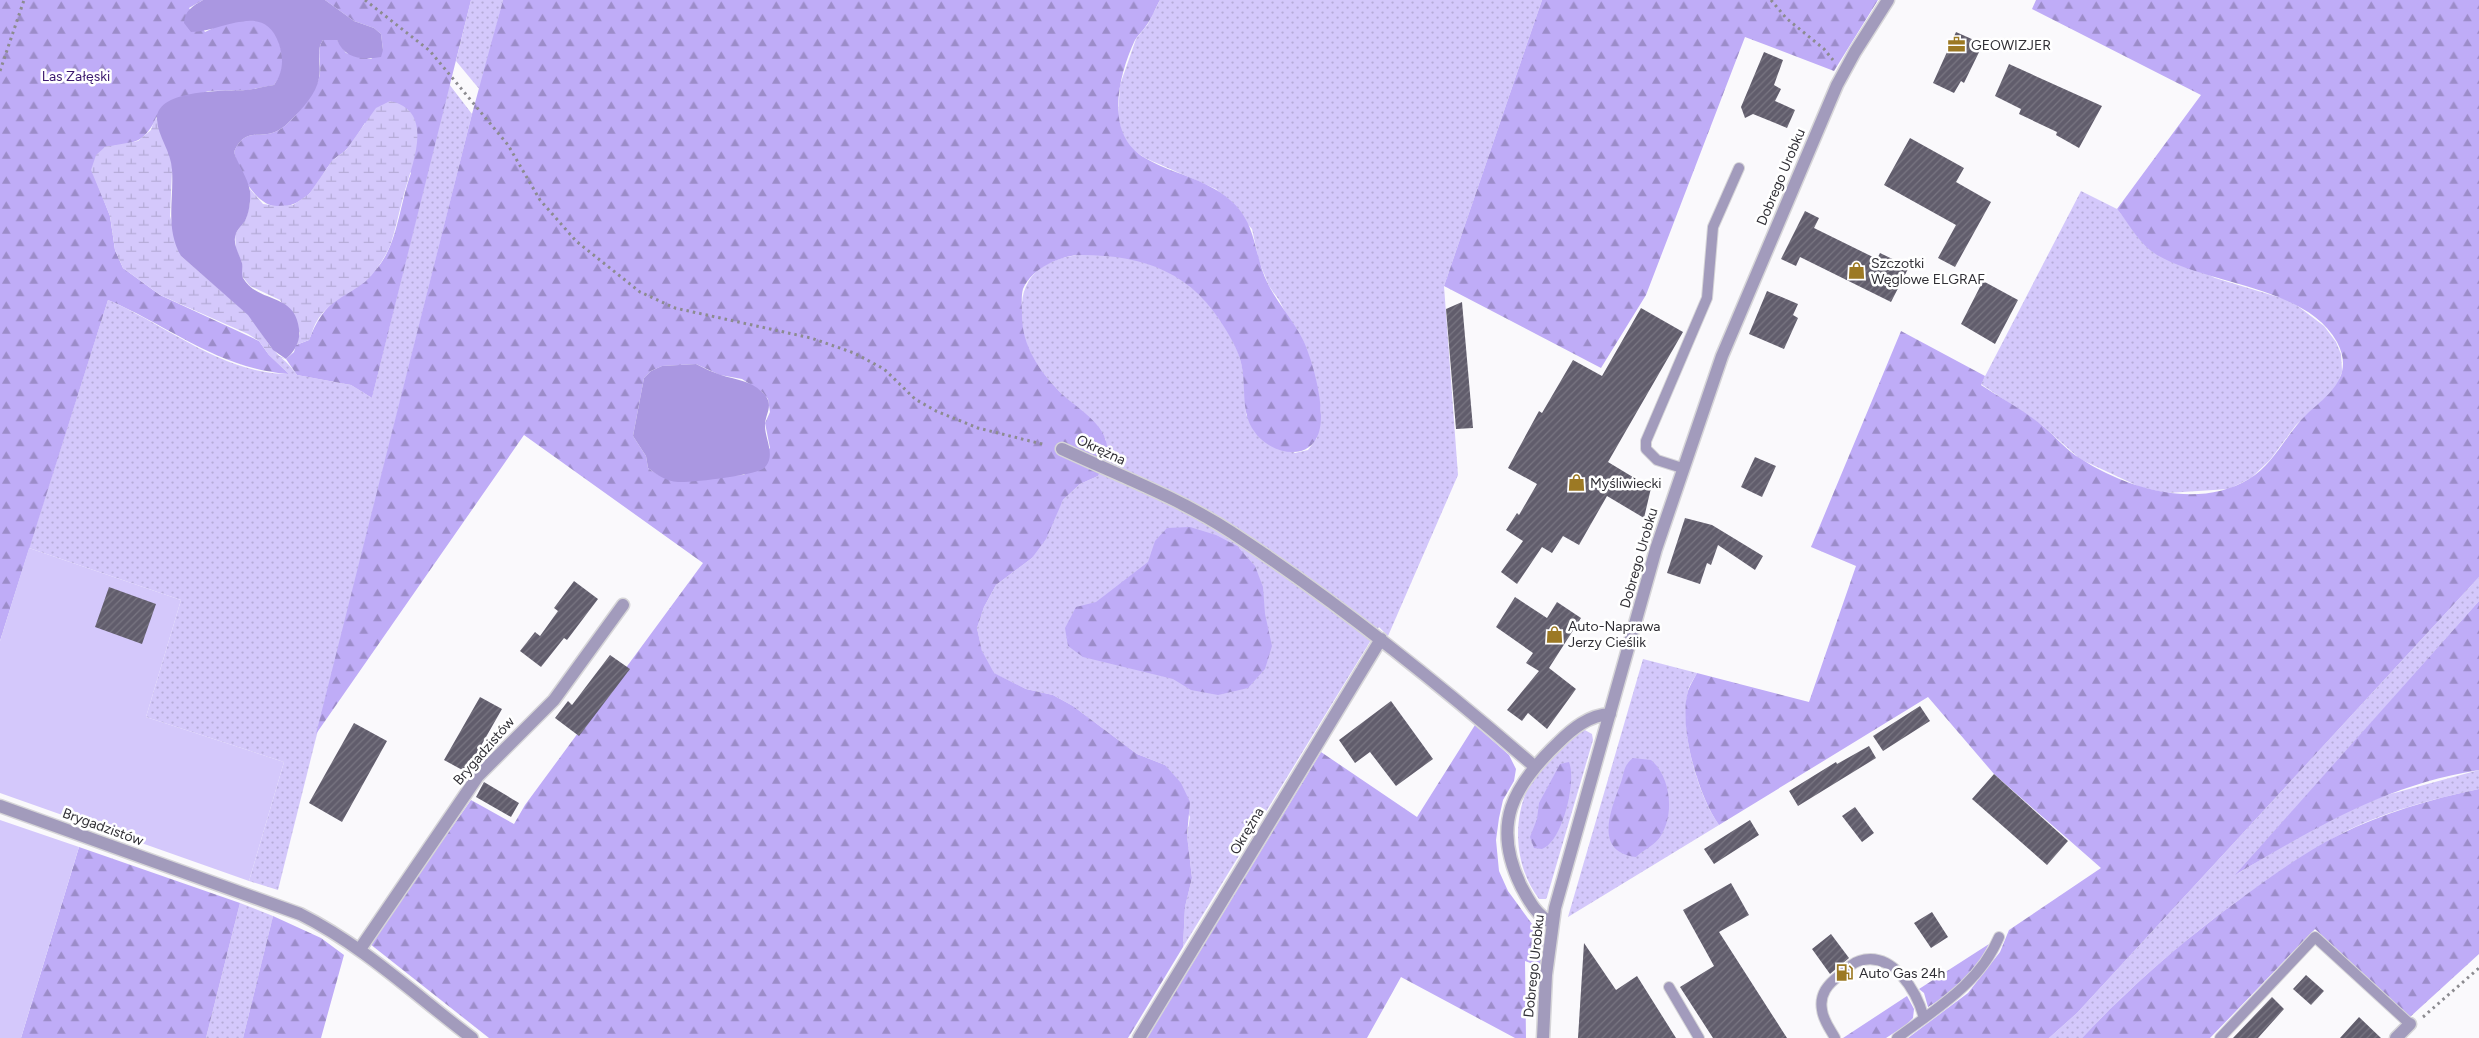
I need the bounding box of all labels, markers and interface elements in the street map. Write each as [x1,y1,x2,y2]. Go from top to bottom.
office icon: GEOWIZJER [1947,35,1967,55]
place label: GEOWIZJER [1971,37,2051,54]
park label: Las Załęski [42,68,110,85]
street label: Dobrego Urobku [1753,126,1809,228]
place label: Szczotki Węglowe ELGRAF [1871,255,1985,288]
shop icon: Szczotki Węglowe ELGRAF [1847,261,1867,281]
street label: Okrężna [1074,431,1128,469]
shop icon: Myśliwiecki [1566,473,1586,493]
place label: Myśliwiecki [1590,475,1662,492]
street label: Dobrego Urobku [1617,506,1661,610]
place label: Auto-Naprawa Jerzy Cieślik [1568,618,1660,651]
shop icon: Auto-Naprawa Jerzy Cieślik [1544,624,1564,644]
street label: Brygadzistów [450,713,518,789]
street label: Brygadzistów [60,804,146,850]
street label: Okrężna [1226,804,1268,858]
street label: Dobrego Urobku [1520,914,1548,1018]
fuel station icon: Auto Gas 24h [1835,963,1855,983]
place label: Auto Gas 24h [1859,965,1945,982]

